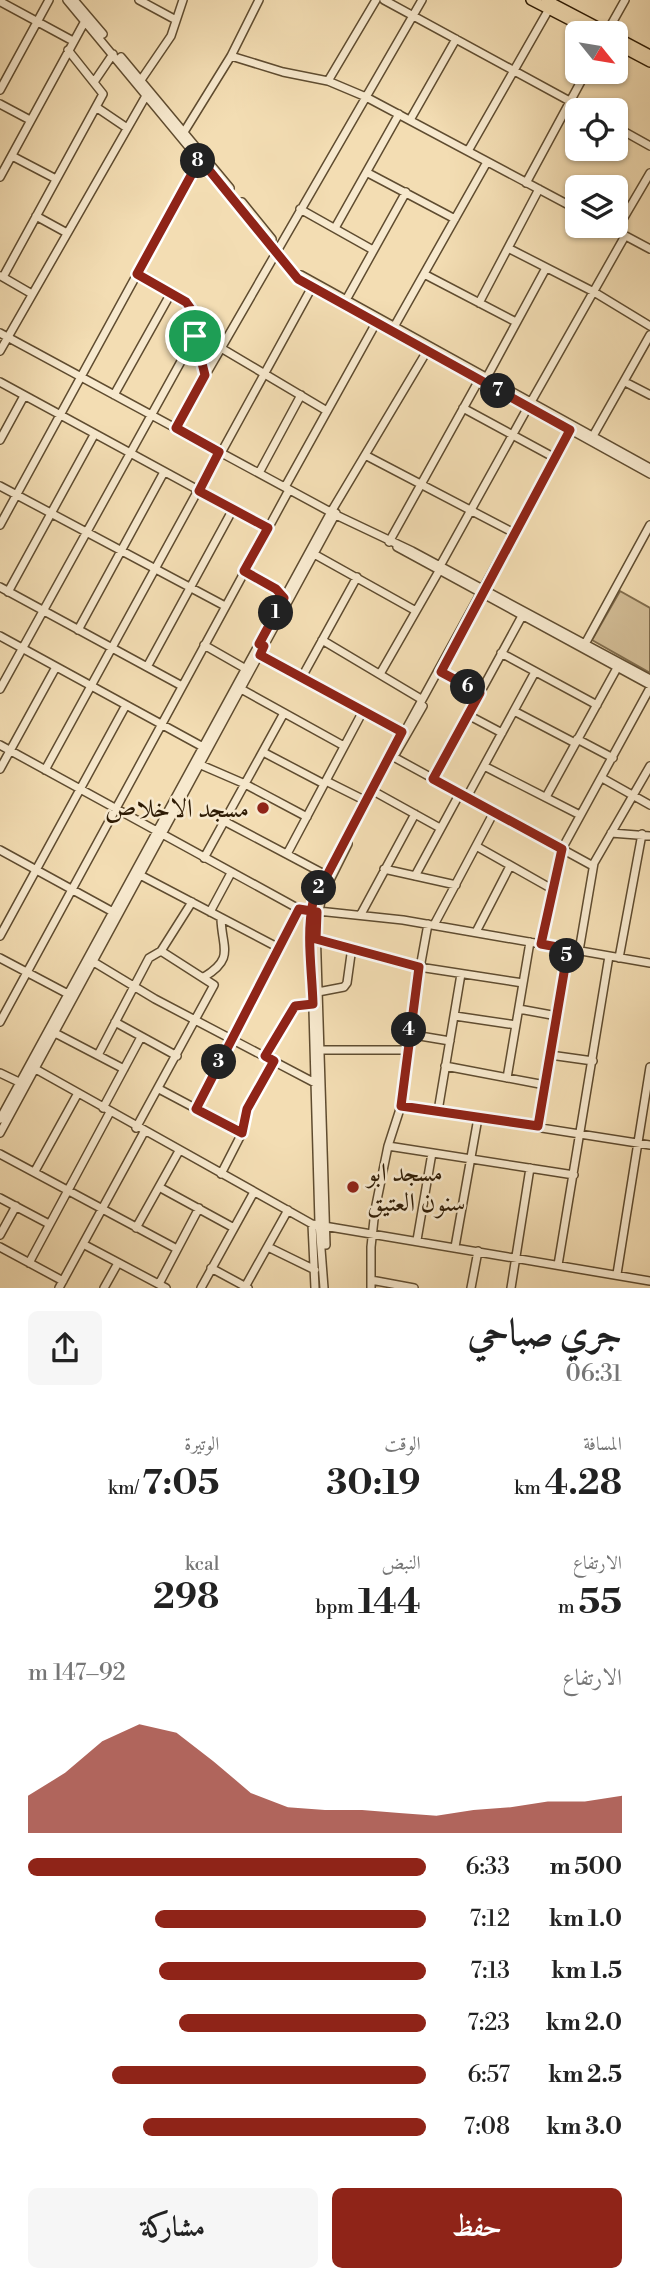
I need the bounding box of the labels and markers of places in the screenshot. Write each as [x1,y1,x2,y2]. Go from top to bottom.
pin: 8 [180,144,216,178]
pin [165,306,225,366]
pin: 7 [480,374,516,408]
pin: 1 [258,596,294,630]
pin: 6 [450,670,486,704]
place label: مسجد الاخلاص [105,793,249,825]
marker: مسجد الاخلاص [255,800,271,816]
pin: 2 [302,870,336,906]
pin: 5 [550,939,584,974]
pin: 4 [392,1012,426,1048]
pin: 3 [202,1044,236,1080]
place label: مسجد ابو سنون العتيق [364,1157,466,1219]
marker: مسجد ابو سنون العتيق [345,1179,361,1195]

